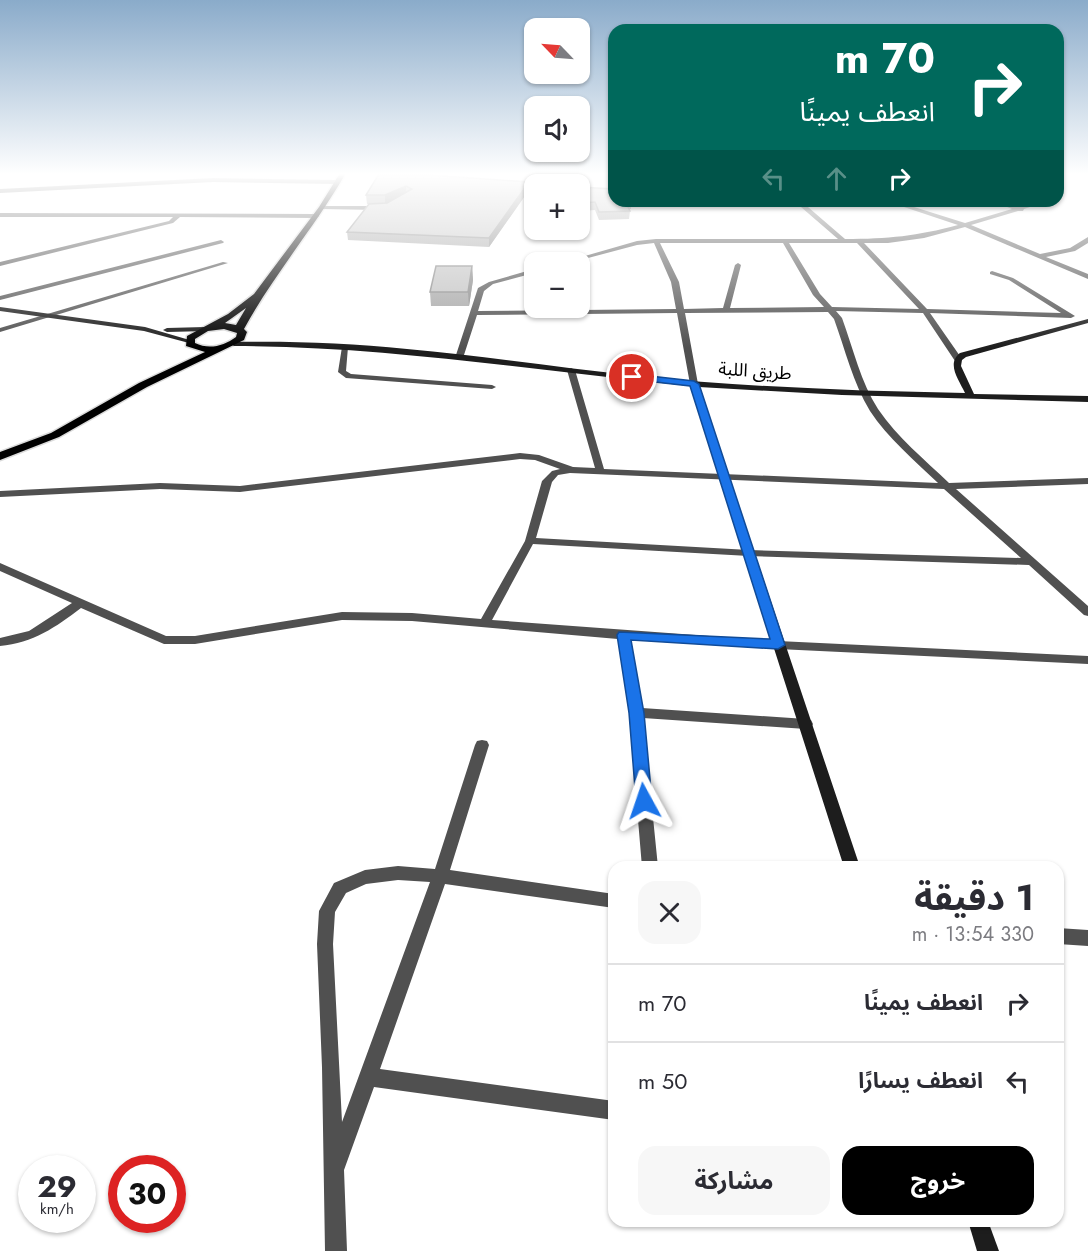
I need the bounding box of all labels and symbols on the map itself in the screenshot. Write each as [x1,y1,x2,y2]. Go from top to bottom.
north arrow [524,18,590,84]
pin [606,351,657,402]
street label: طريق اللبة [717,355,793,387]
position arrow [612,769,676,833]
speed limit sign: 30 [108,1155,186,1233]

